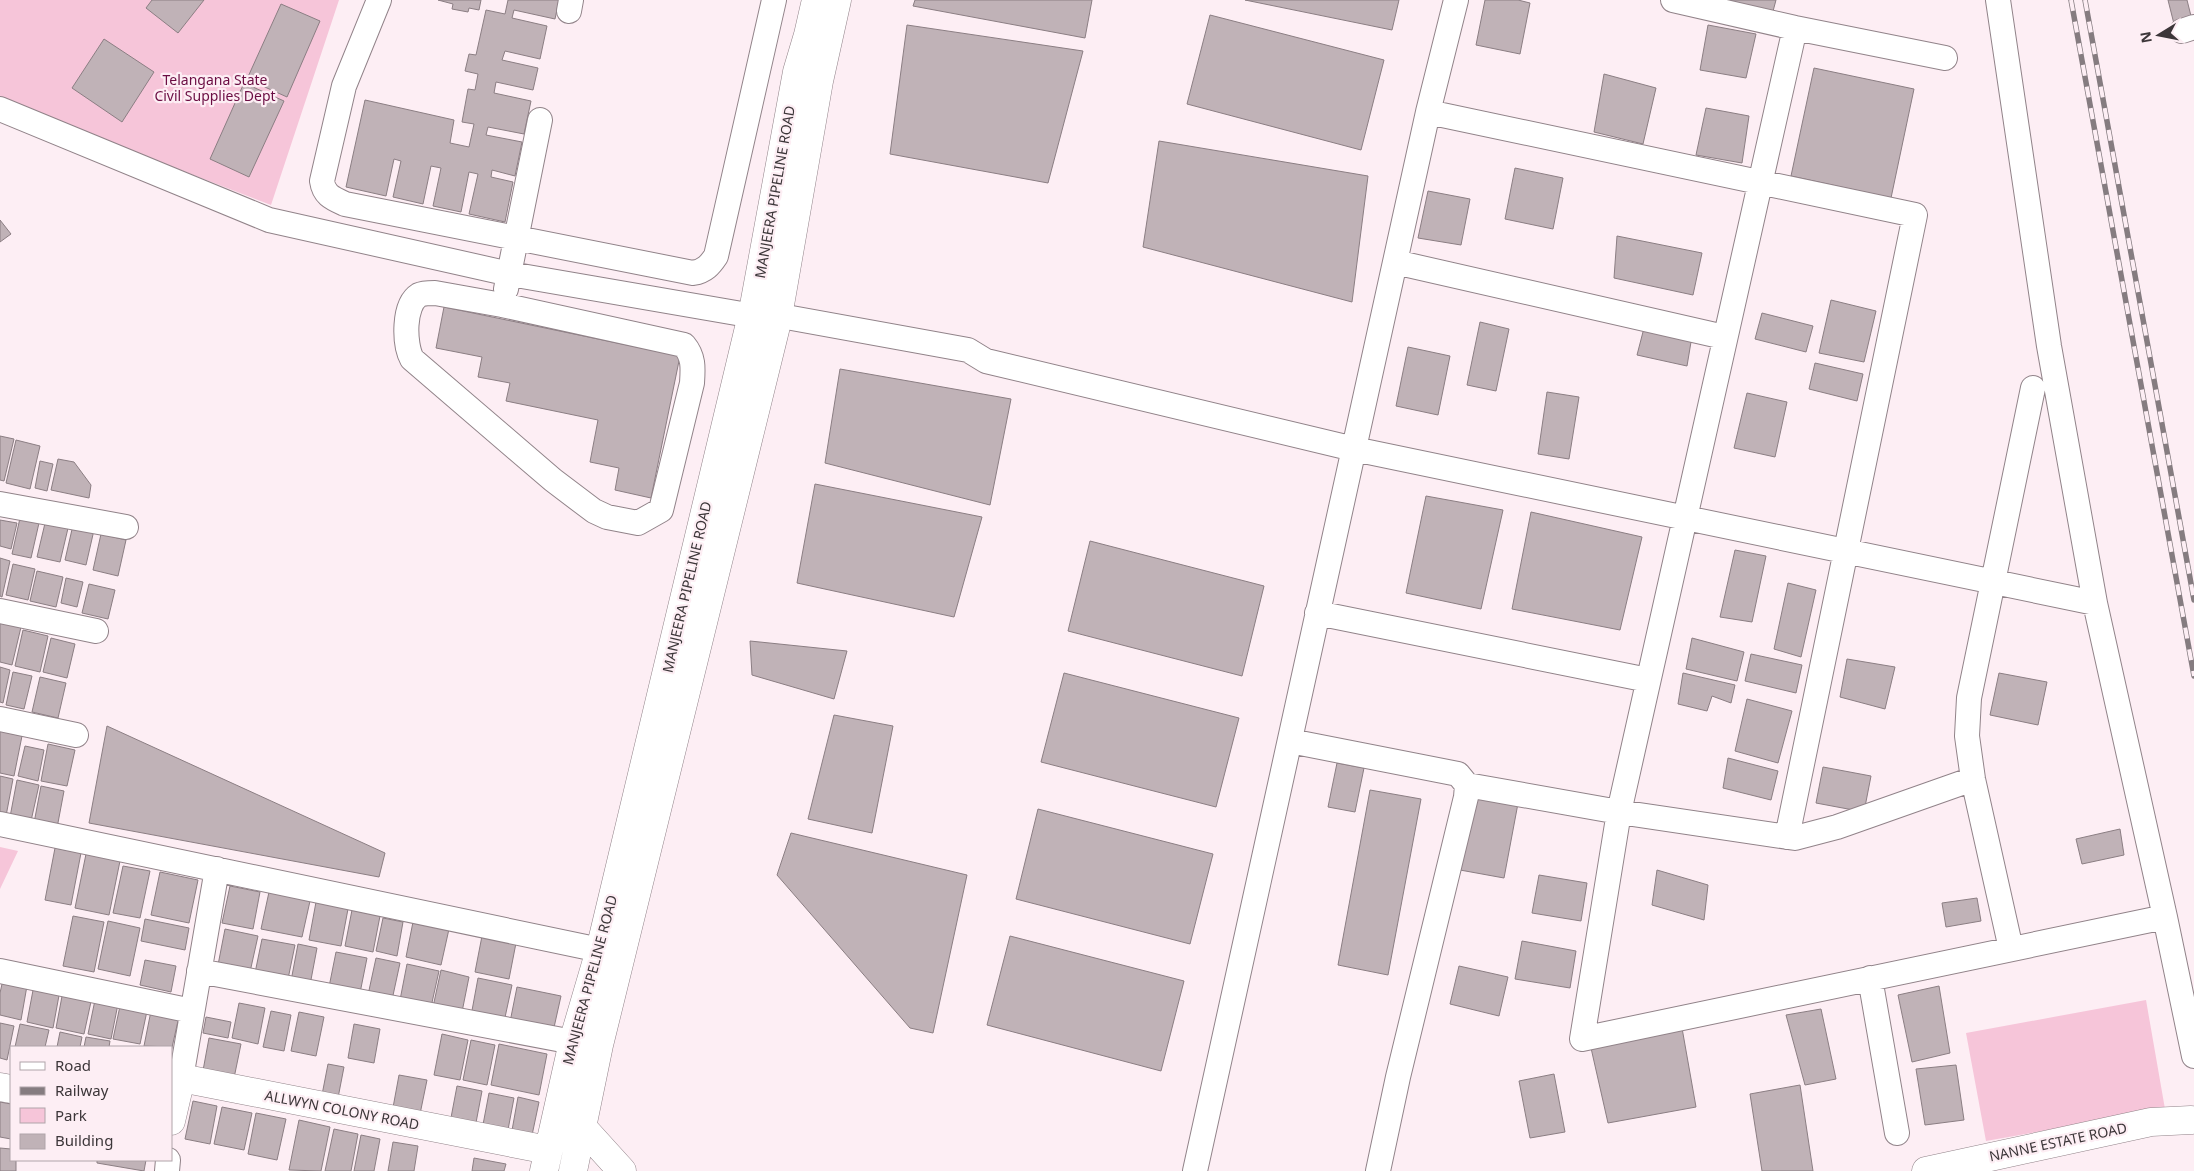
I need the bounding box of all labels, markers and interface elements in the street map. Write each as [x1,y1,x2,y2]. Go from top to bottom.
north arrow [2134,10,2184,60]
text: N [2135,30,2156,45]
park label: Telangana State Civil Supplies Dept [154,70,276,105]
street label: MANJEERA PIPELINE ROAD [750,104,799,280]
street label: MANJEERA PIPELINE ROAD [658,499,715,674]
street label: MANJEERA PIPELINE ROAD [558,893,621,1067]
legend [10,1046,172,1161]
text: Road [55,1055,91,1075]
text: Railway [55,1080,109,1100]
street label: ALLWYN COLONY ROAD [263,1085,421,1134]
text: Park [55,1105,87,1125]
street label: NANNE ESTATE ROAD [1987,1118,2128,1165]
text: Building [55,1130,113,1150]

